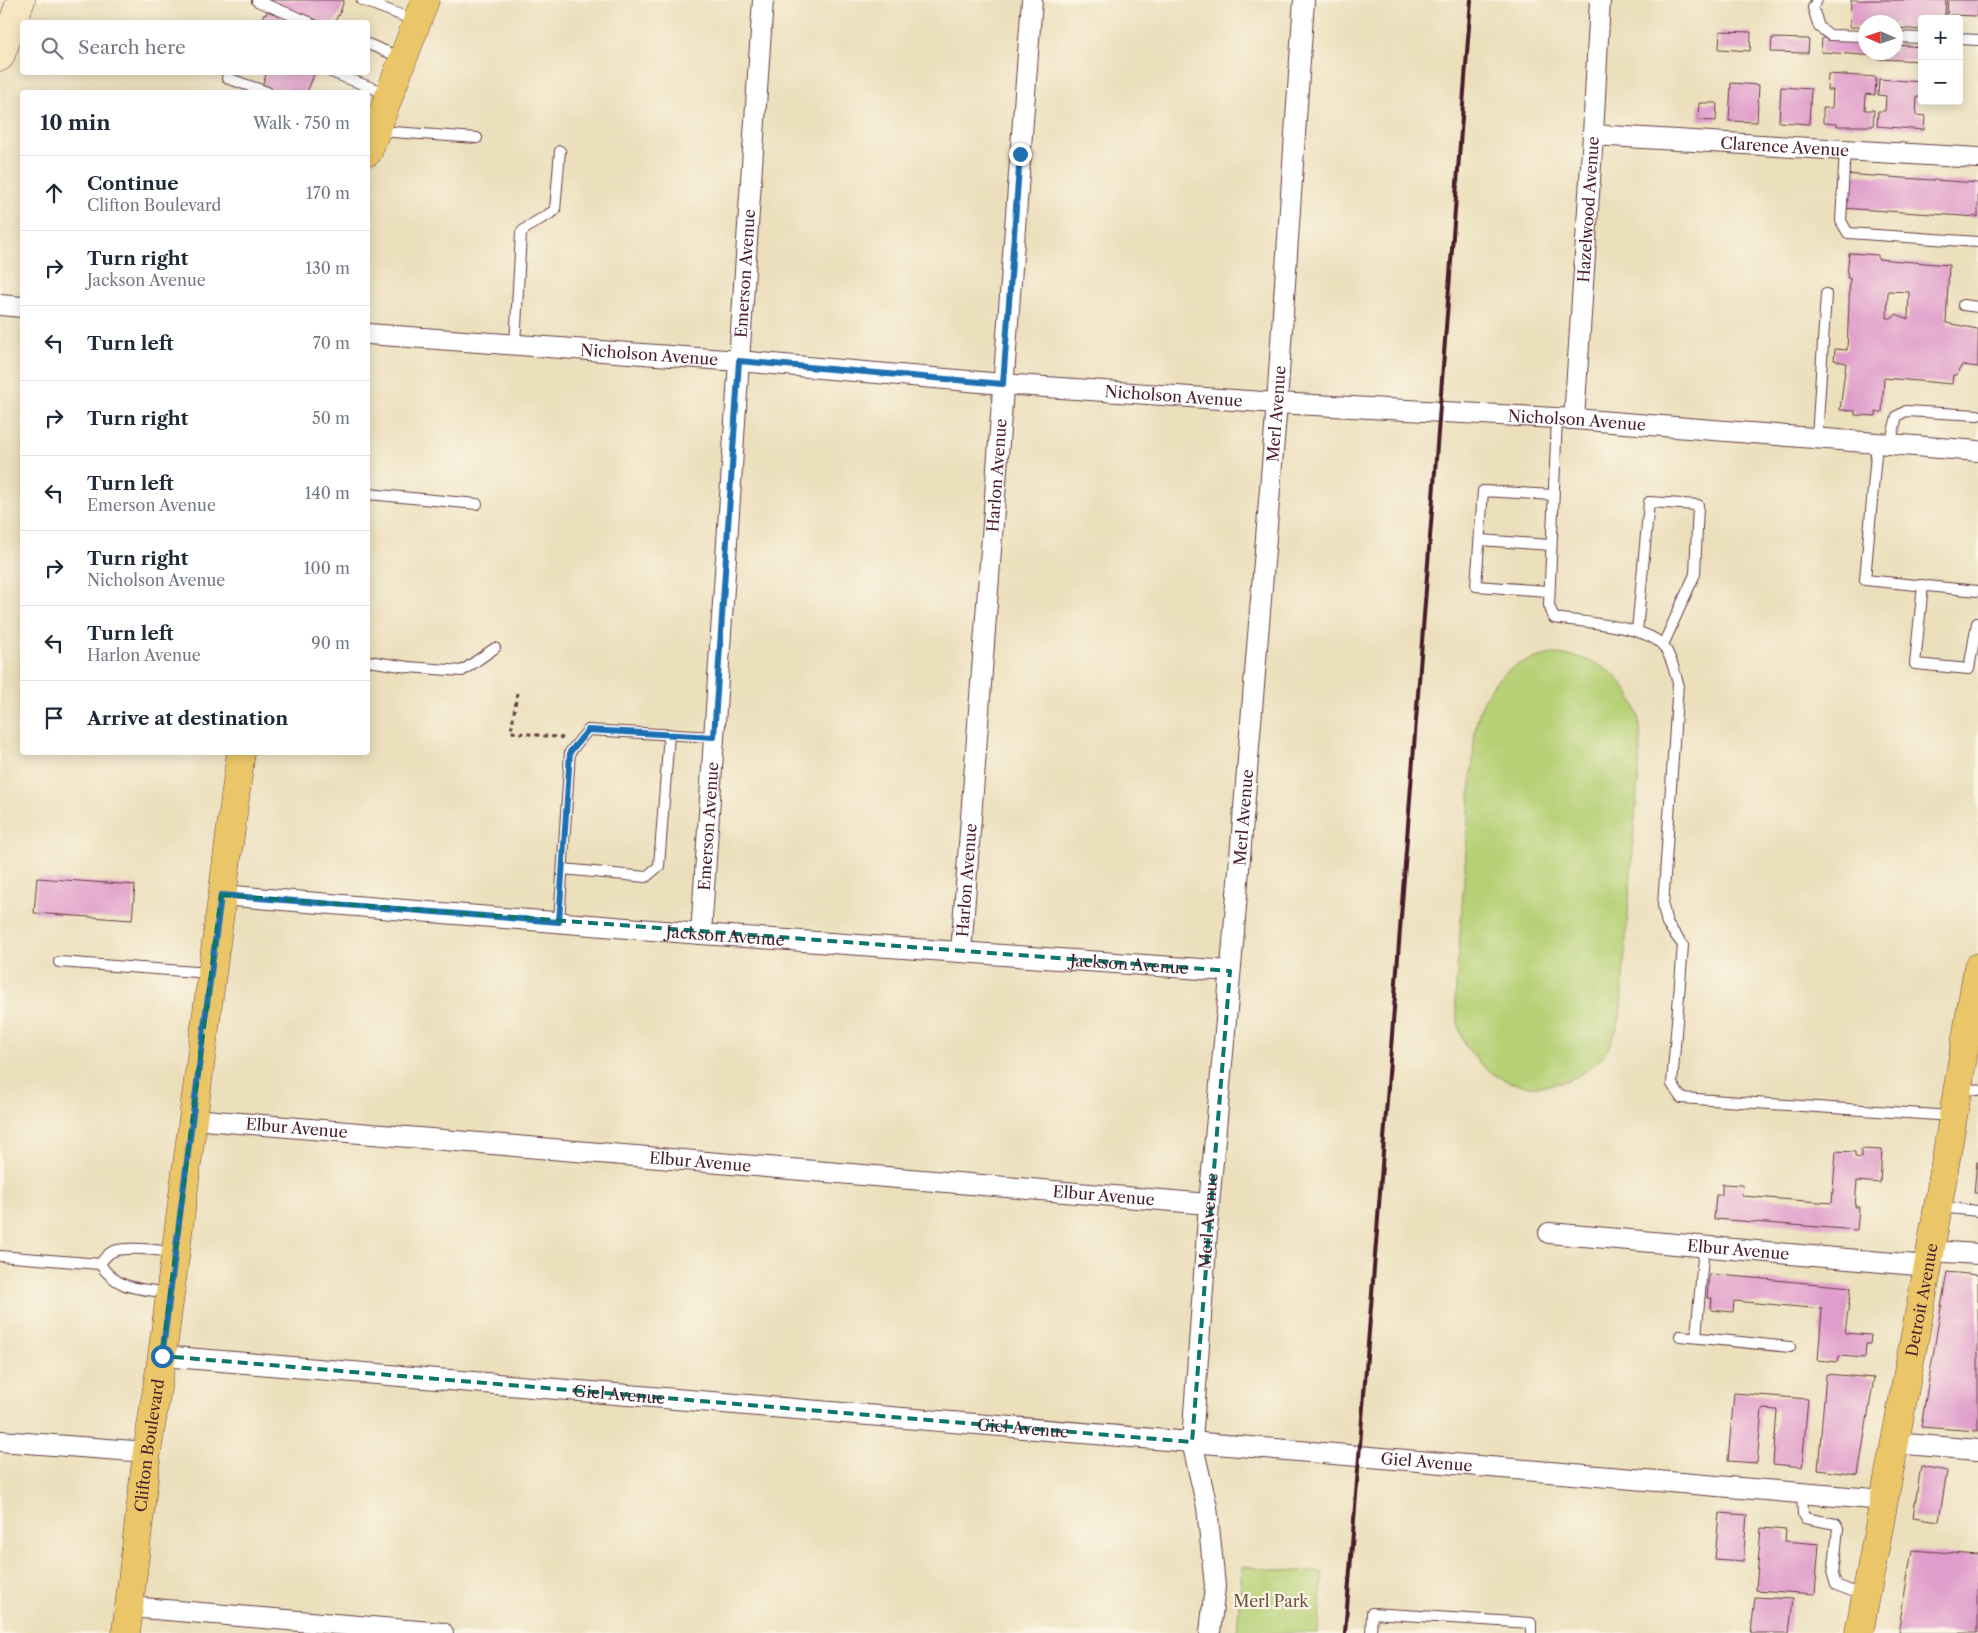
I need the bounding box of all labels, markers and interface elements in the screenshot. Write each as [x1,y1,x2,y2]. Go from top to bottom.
north arrow [1858,15,1903,60]
map controls [1918,15,1963,105]
button: + [1918,15,1963,60]
search box [20,20,370,75]
icon: search [38,34,66,62]
text: Search here [78,36,186,59]
button: − [1918,60,1963,105]
text: 10 min [40,110,111,135]
text: Walk · 750 m [253,113,350,133]
street label: Clarence Avenue [1720,133,1850,160]
street label: Hazelwood Avenue [1573,136,1603,283]
route end [1009,143,1032,166]
text: Continue [87,172,179,195]
icon: ahead [40,179,68,207]
text: 170 m [306,183,350,203]
text: Clifton Boulevard [87,195,221,215]
street label: Emerson Avenue [731,208,759,338]
text: Turn right [87,247,188,270]
icon: right [40,254,68,282]
text: 130 m [305,258,350,278]
text: Jackson Avenue [87,270,206,290]
icon: left [40,329,68,357]
text: Turn left [87,332,174,355]
text: 70 m [313,333,350,353]
street label: Nicholson Avenue [580,339,719,369]
street label: Merl Avenue [1262,365,1289,463]
street label: Nicholson Avenue [1104,381,1243,411]
icon: right [40,404,68,432]
street label: Nicholson Avenue [1507,405,1647,435]
text: Turn right [87,407,188,430]
text: 50 m [312,408,350,428]
street label: Harlon Avenue [982,418,1011,533]
text: Turn left [87,472,174,495]
icon: left [40,479,68,507]
text: 140 m [305,483,350,503]
text: Emerson Avenue [87,495,216,515]
text: Turn right [87,547,188,570]
icon: right [40,554,68,582]
text: 100 m [304,558,350,578]
text: Nicholson Avenue [87,570,225,590]
text: Turn left [87,622,174,645]
icon: left [40,629,68,657]
text: 90 m [311,633,350,653]
text: Harlon Avenue [87,645,201,665]
icon: arrive [40,704,68,732]
text: Arrive at destination [87,707,288,730]
street label: Emerson Avenue [694,761,722,891]
street label: Merl Avenue [1229,768,1257,867]
street label: Harlon Avenue [952,823,981,938]
street label: Jackson Avenue [662,921,785,950]
street label: Jackson Avenue [1066,950,1189,978]
street label: Elbur Avenue [245,1114,348,1142]
street label: Elbur Avenue [648,1147,752,1176]
street label: Merl Avenue [1194,1172,1222,1270]
street label: Elbur Avenue [1052,1181,1156,1209]
street label: Elbur Avenue [1686,1235,1790,1264]
street label: Detroit Avenue [1901,1242,1942,1358]
route start [151,1345,174,1368]
street label: Clifton Boulevard [130,1377,168,1513]
street label: Giel Avenue [573,1380,666,1408]
street label: Giel Avenue [976,1414,1070,1442]
street label: Giel Avenue [1380,1448,1473,1476]
park label: Merl Park [1233,1591,1309,1611]

